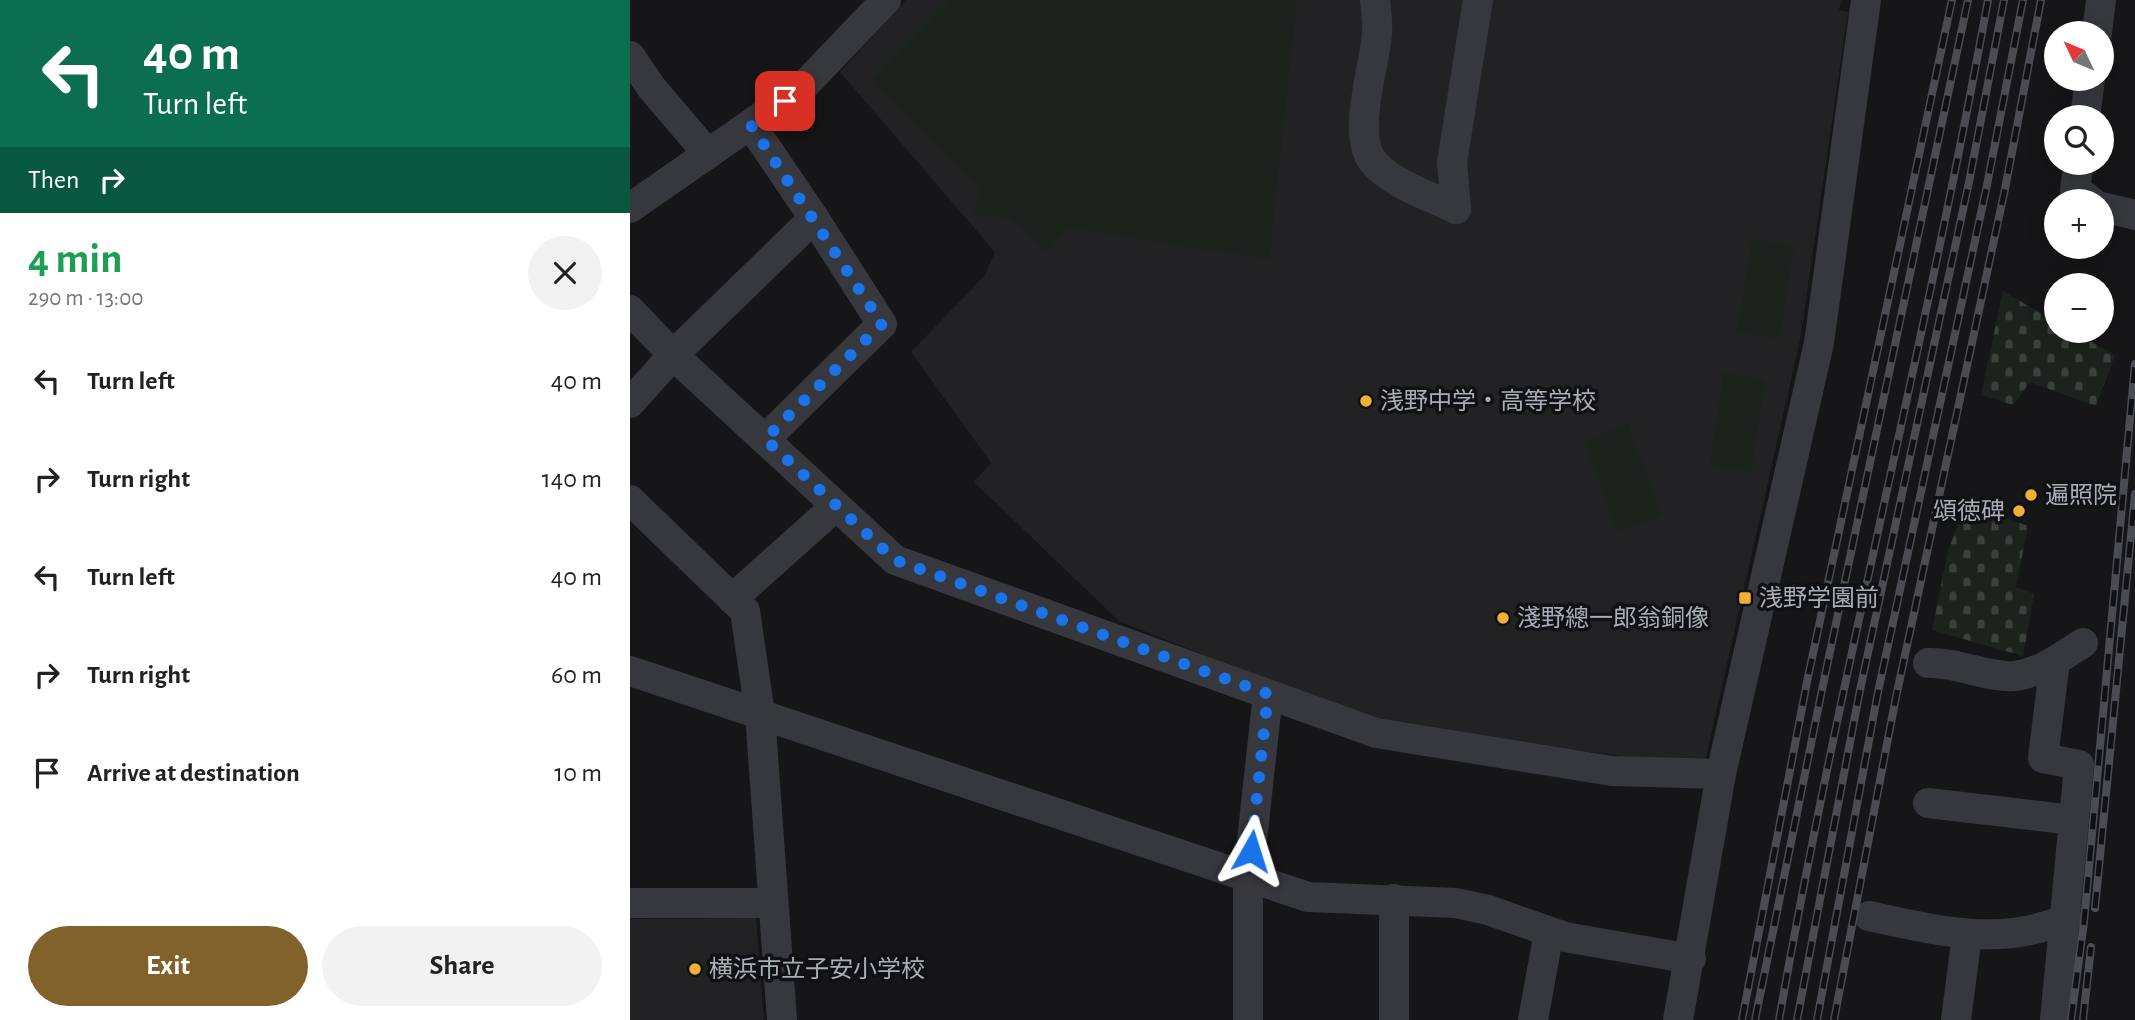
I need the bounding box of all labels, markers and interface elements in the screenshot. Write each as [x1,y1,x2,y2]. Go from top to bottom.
north arrow [2044,21,2114,91]
map controls [2044,21,2114,343]
icon: left [28,28,119,119]
text: 40 m [143,30,240,79]
pin [755,71,815,131]
icon: arrive [766,82,804,120]
text: Turn left [143,88,247,120]
button: search [2044,105,2114,175]
icon: right [93,161,131,199]
text: Then [28,167,79,193]
button: + [2044,189,2114,259]
button: close [528,236,602,310]
text: 4 min [28,238,123,280]
button: − [2044,273,2114,343]
text: 290 m · 13:00 [28,287,143,310]
icon: left [28,362,66,400]
text: Turn left [87,368,175,394]
text: 40 m [551,368,602,394]
place label: 浅野中学・高等学校 [1380,388,1596,414]
marker: 浅野中学・高等学校 [1358,393,1374,409]
icon: right [28,460,66,498]
text: Turn right [87,466,190,492]
text: 140 m [542,466,602,492]
place label: 遍照院 [2045,483,2117,508]
marker: 遍照院 [2023,487,2039,503]
place label: 頌徳碑 [1933,498,2005,524]
marker: 頌徳碑 [2011,503,2027,519]
icon: left [28,558,66,596]
text: Turn left [87,564,175,590]
text: 40 m [551,564,602,590]
place label: 浅野学園前 [1759,585,1879,611]
marker: 浅野学園前 [1737,590,1753,606]
place label: 淺野總一郎翁銅像 [1517,605,1709,631]
marker: 淺野總一郎翁銅像 [1495,610,1511,626]
icon: right [28,656,66,694]
text: Turn right [87,662,190,688]
text: 60 m [551,662,602,688]
icon: arrive [28,754,66,792]
text: Arrive at destination [87,760,300,786]
text: 10 m [554,760,602,786]
position arrow [1214,814,1288,888]
button: Exit [28,926,308,1006]
button: Share [322,926,602,1006]
place label: 横浜市立子安小学校 [709,956,925,982]
marker: 横浜市立子安小学校 [687,961,703,977]

